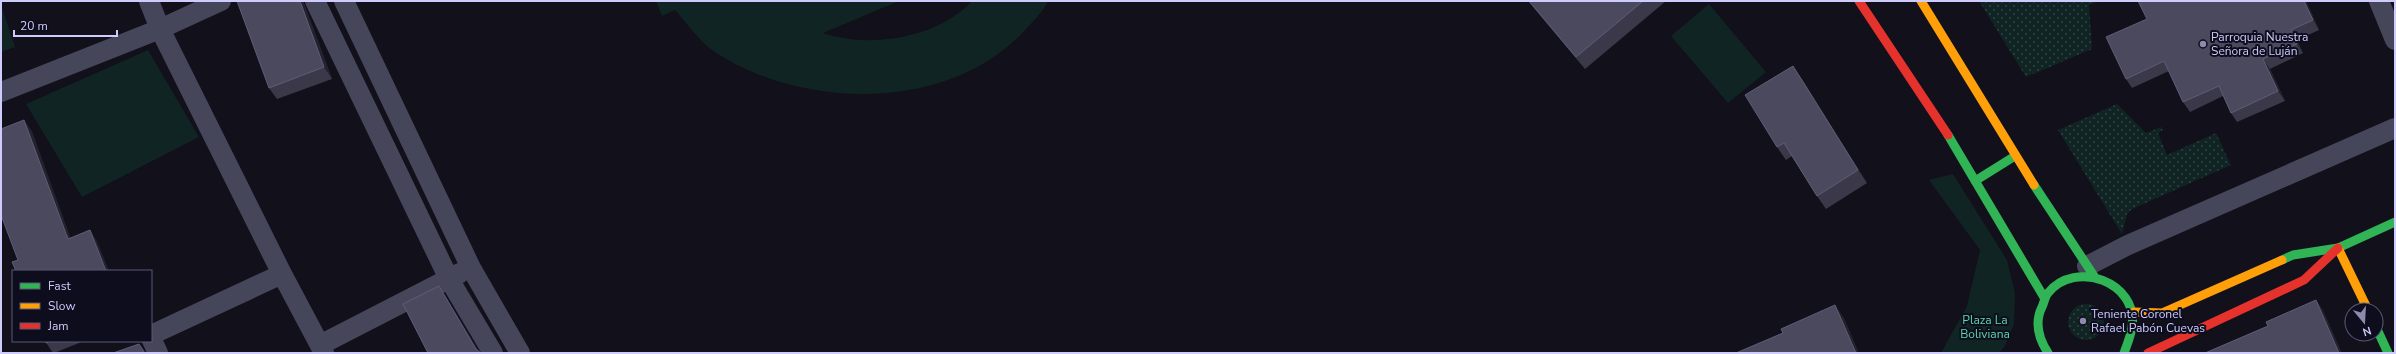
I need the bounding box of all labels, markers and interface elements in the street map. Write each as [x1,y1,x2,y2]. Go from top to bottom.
scale bar [14,12,117,38]
text: 20 m [20,18,48,34]
place label: Parroquia Nuestra Señora de Luján [2211,29,2308,59]
marker: Parroquia Nuestra Señora de Luján [2198,39,2208,49]
legend [12,270,152,342]
text: Fast [48,278,71,294]
text: Slow [48,298,76,314]
north arrow [2344,302,2384,342]
place label: Teniente Coronel Rafael Pabón Cuevas [2091,306,2205,336]
park label: Plaza La Boliviana [1960,312,2010,342]
marker: Teniente Coronel Rafael Pabón Cuevas [2078,316,2088,326]
text: Jam [47,318,69,334]
text: N [2361,323,2373,339]

